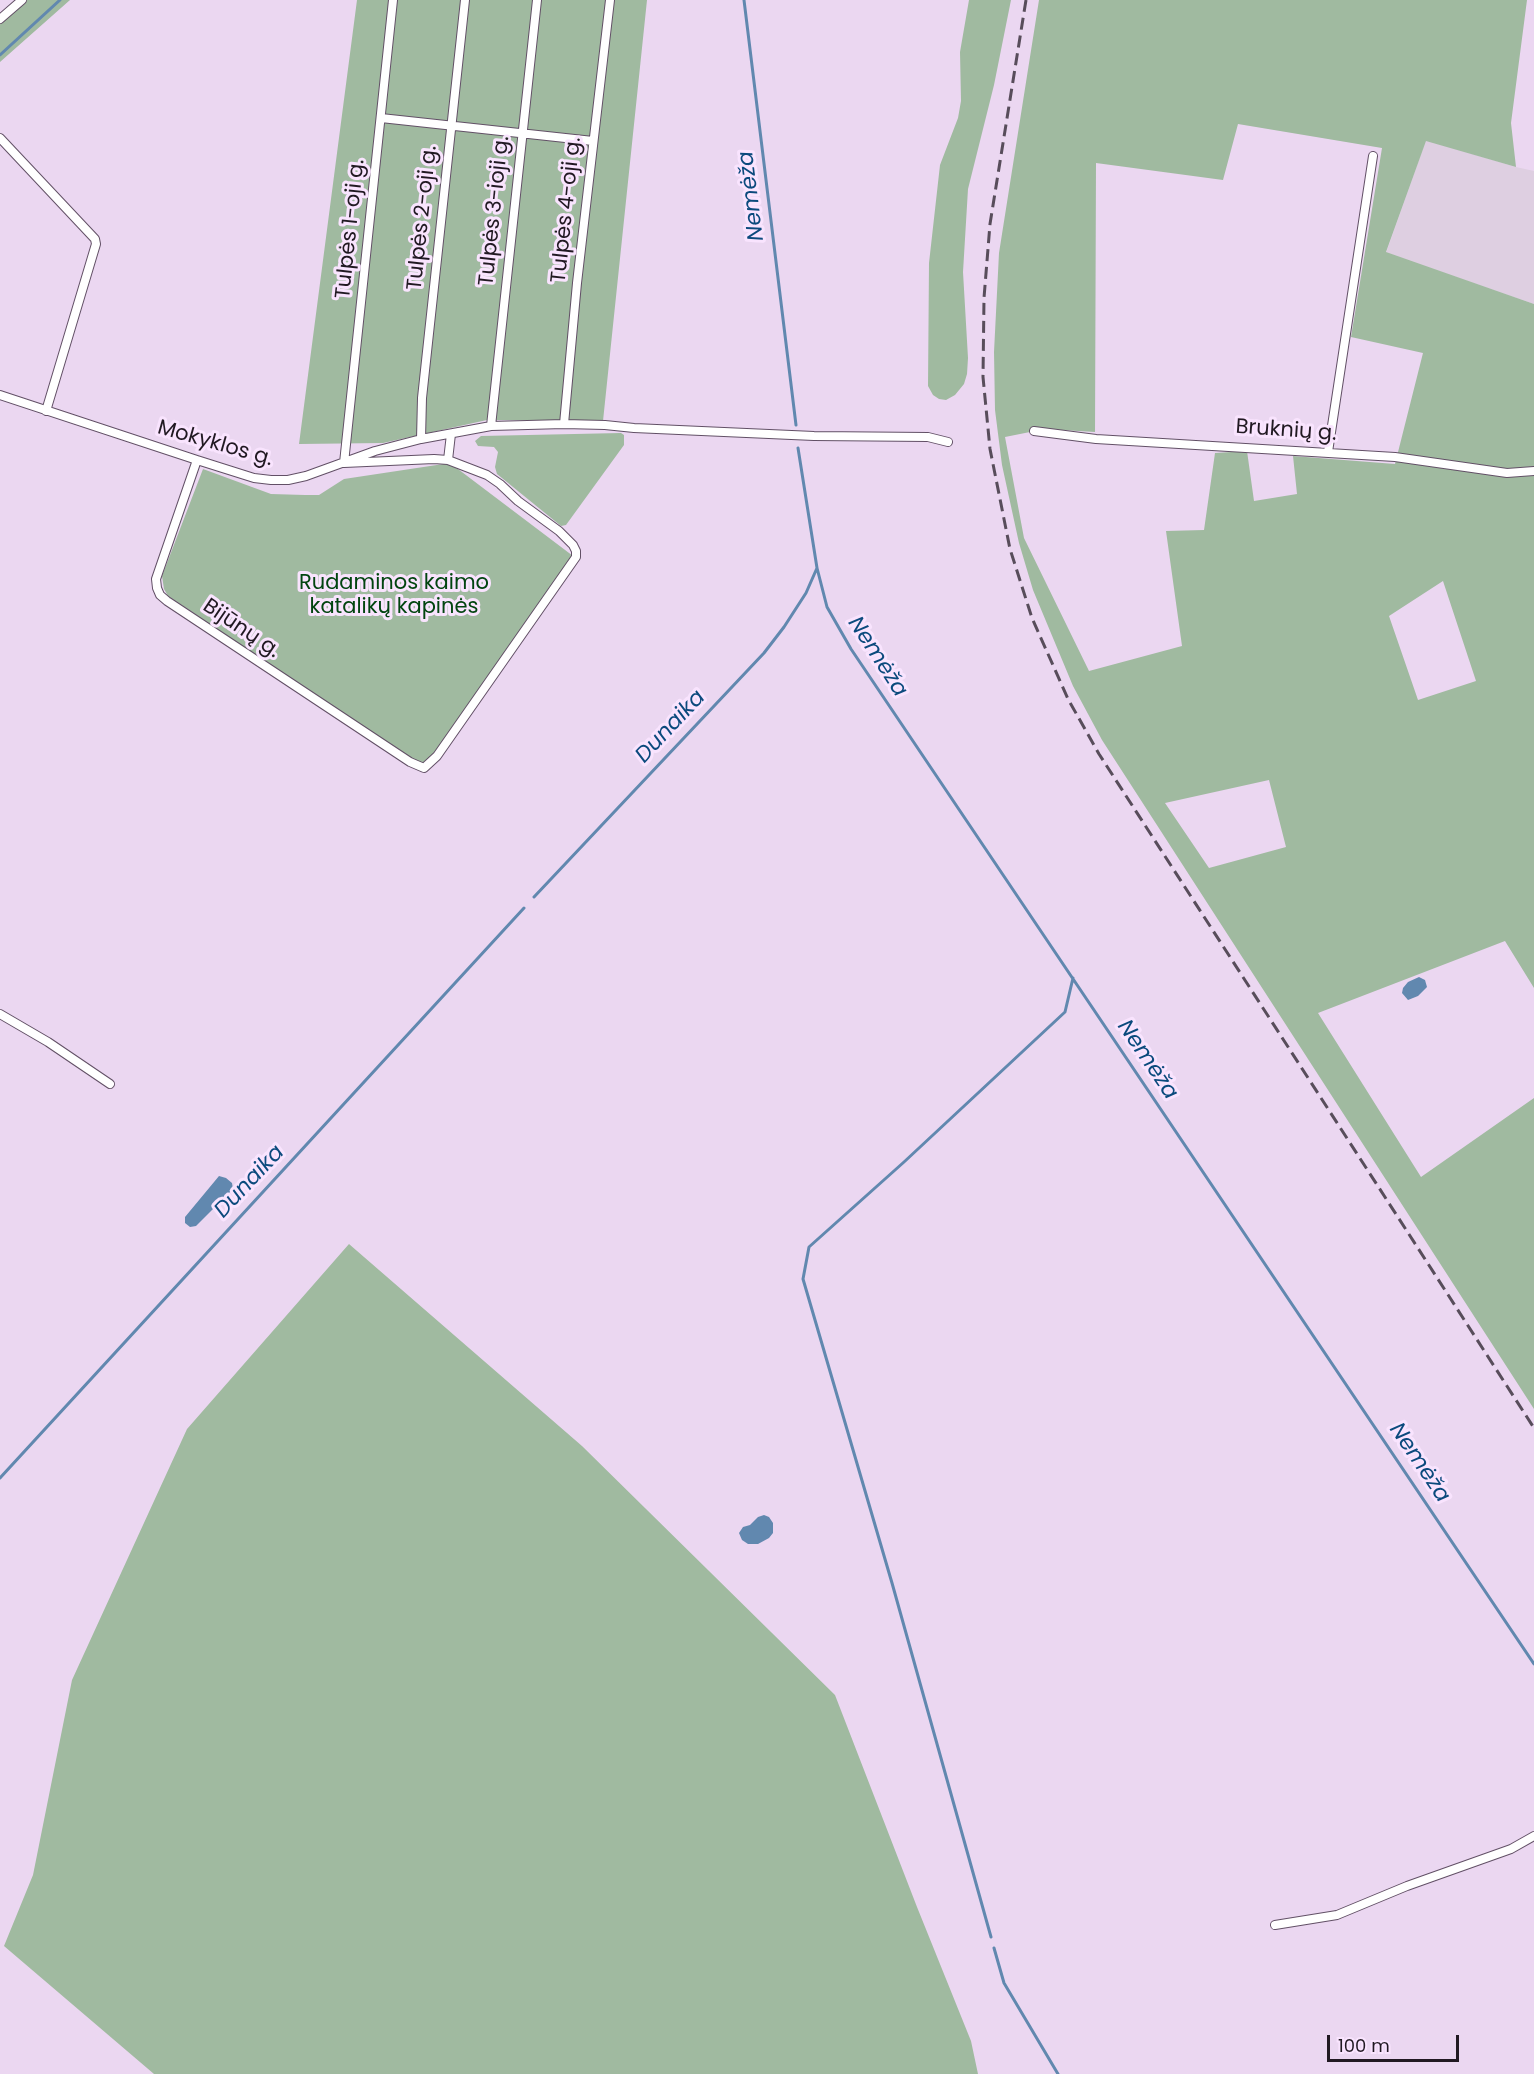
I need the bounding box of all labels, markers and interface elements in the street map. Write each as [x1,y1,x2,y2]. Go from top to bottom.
street label: Tulpės 3-ioji g. [475,135,515,287]
street label: Tulpės 4-oji g. [547,136,587,284]
street label: Tulpės 2-oji g. [403,144,443,292]
water label: Nemėža [733,150,771,242]
street label: Tulpės 1-oji g. [331,158,371,300]
street label: Bruknių g. [1235,415,1337,447]
street label: Mokyklos g. [154,416,276,472]
park label: Rudaminos kaimo katalikų kapinės [299,571,489,621]
street label: Bijūnų g. [198,594,284,664]
water label: Nemėža [841,612,913,702]
water label: Dunaika [631,685,711,769]
water label: Nemėža [1111,1015,1183,1105]
water label: Dunaika [210,1140,290,1224]
water label: Nemėža [1383,1418,1455,1508]
scale bar [1330,2023,1462,2061]
text: 100 m [1338,2033,1390,2058]

